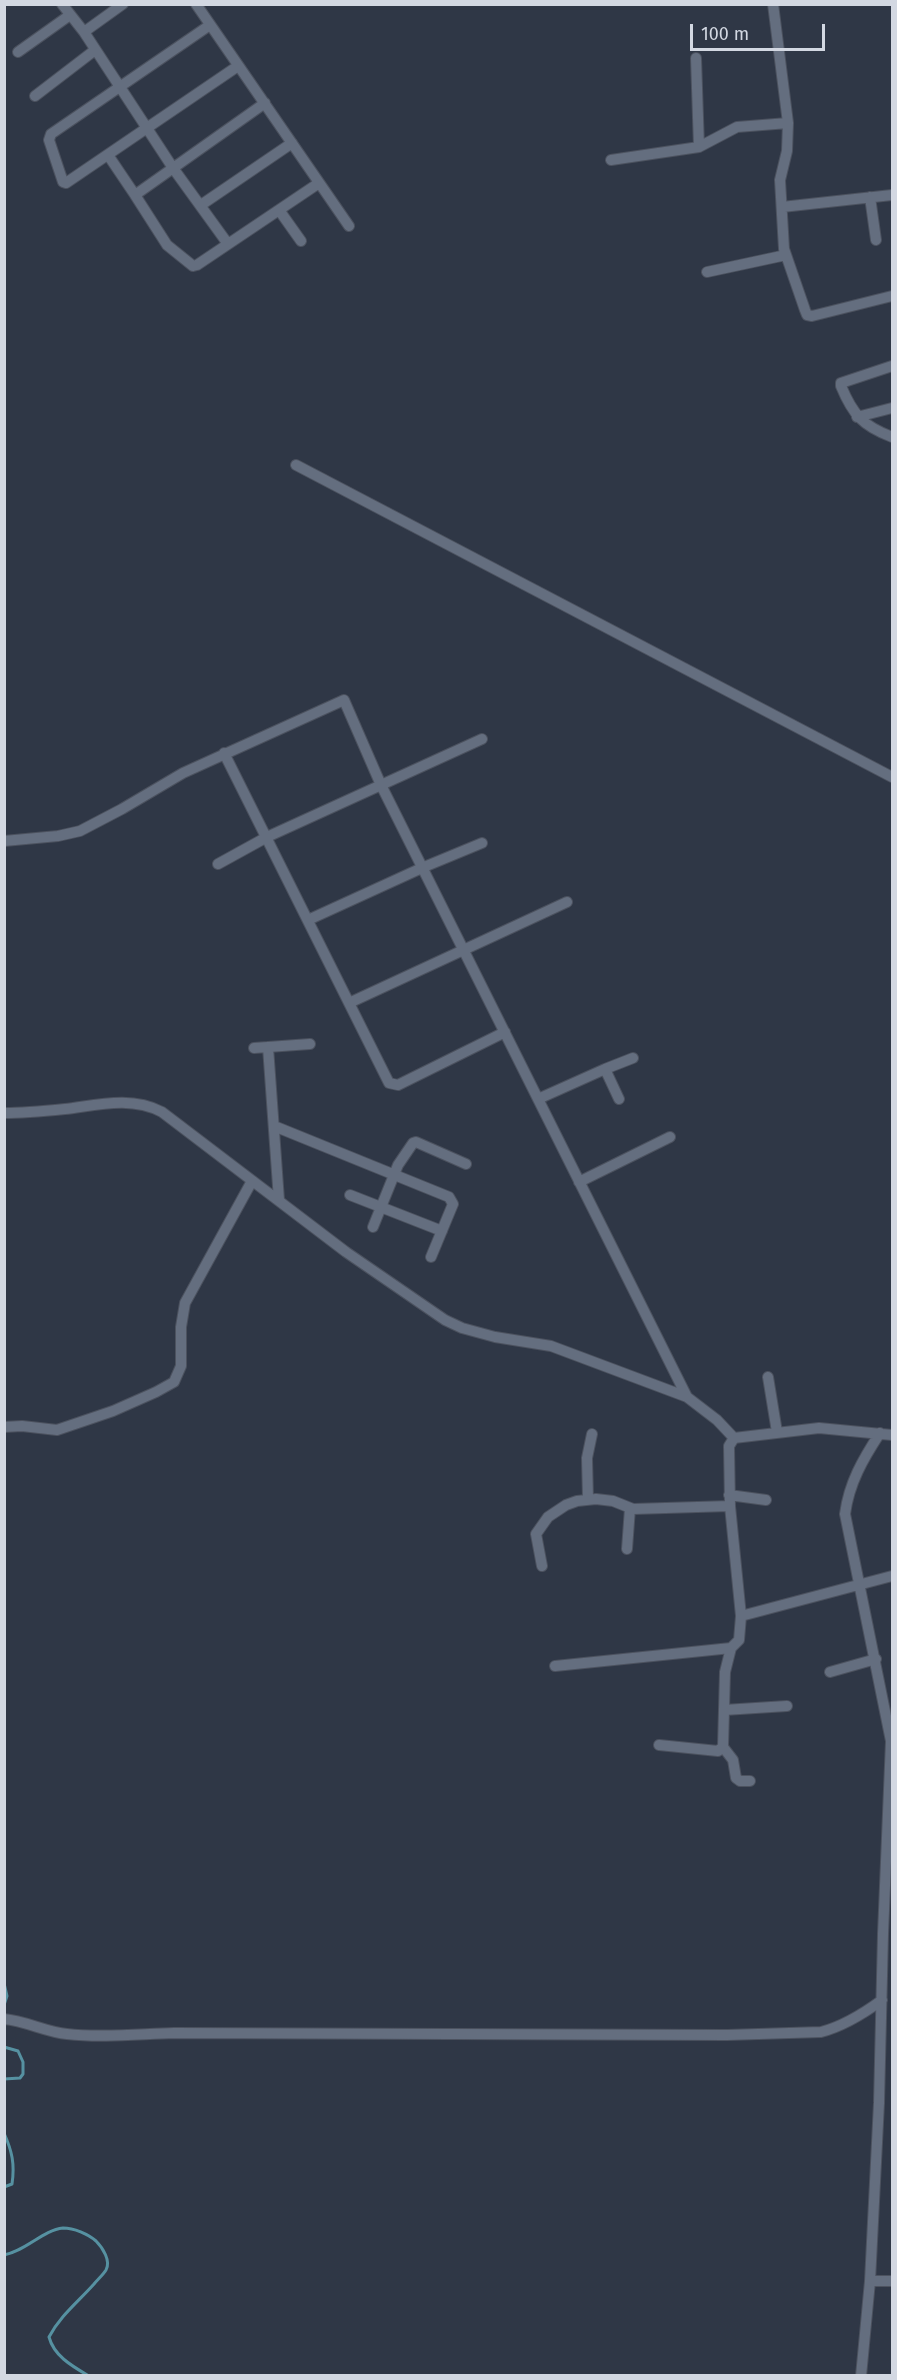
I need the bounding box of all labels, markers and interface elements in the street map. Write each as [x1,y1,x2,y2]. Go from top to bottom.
scale bar [693,12,828,50]
text: 100 m [701,23,749,45]

